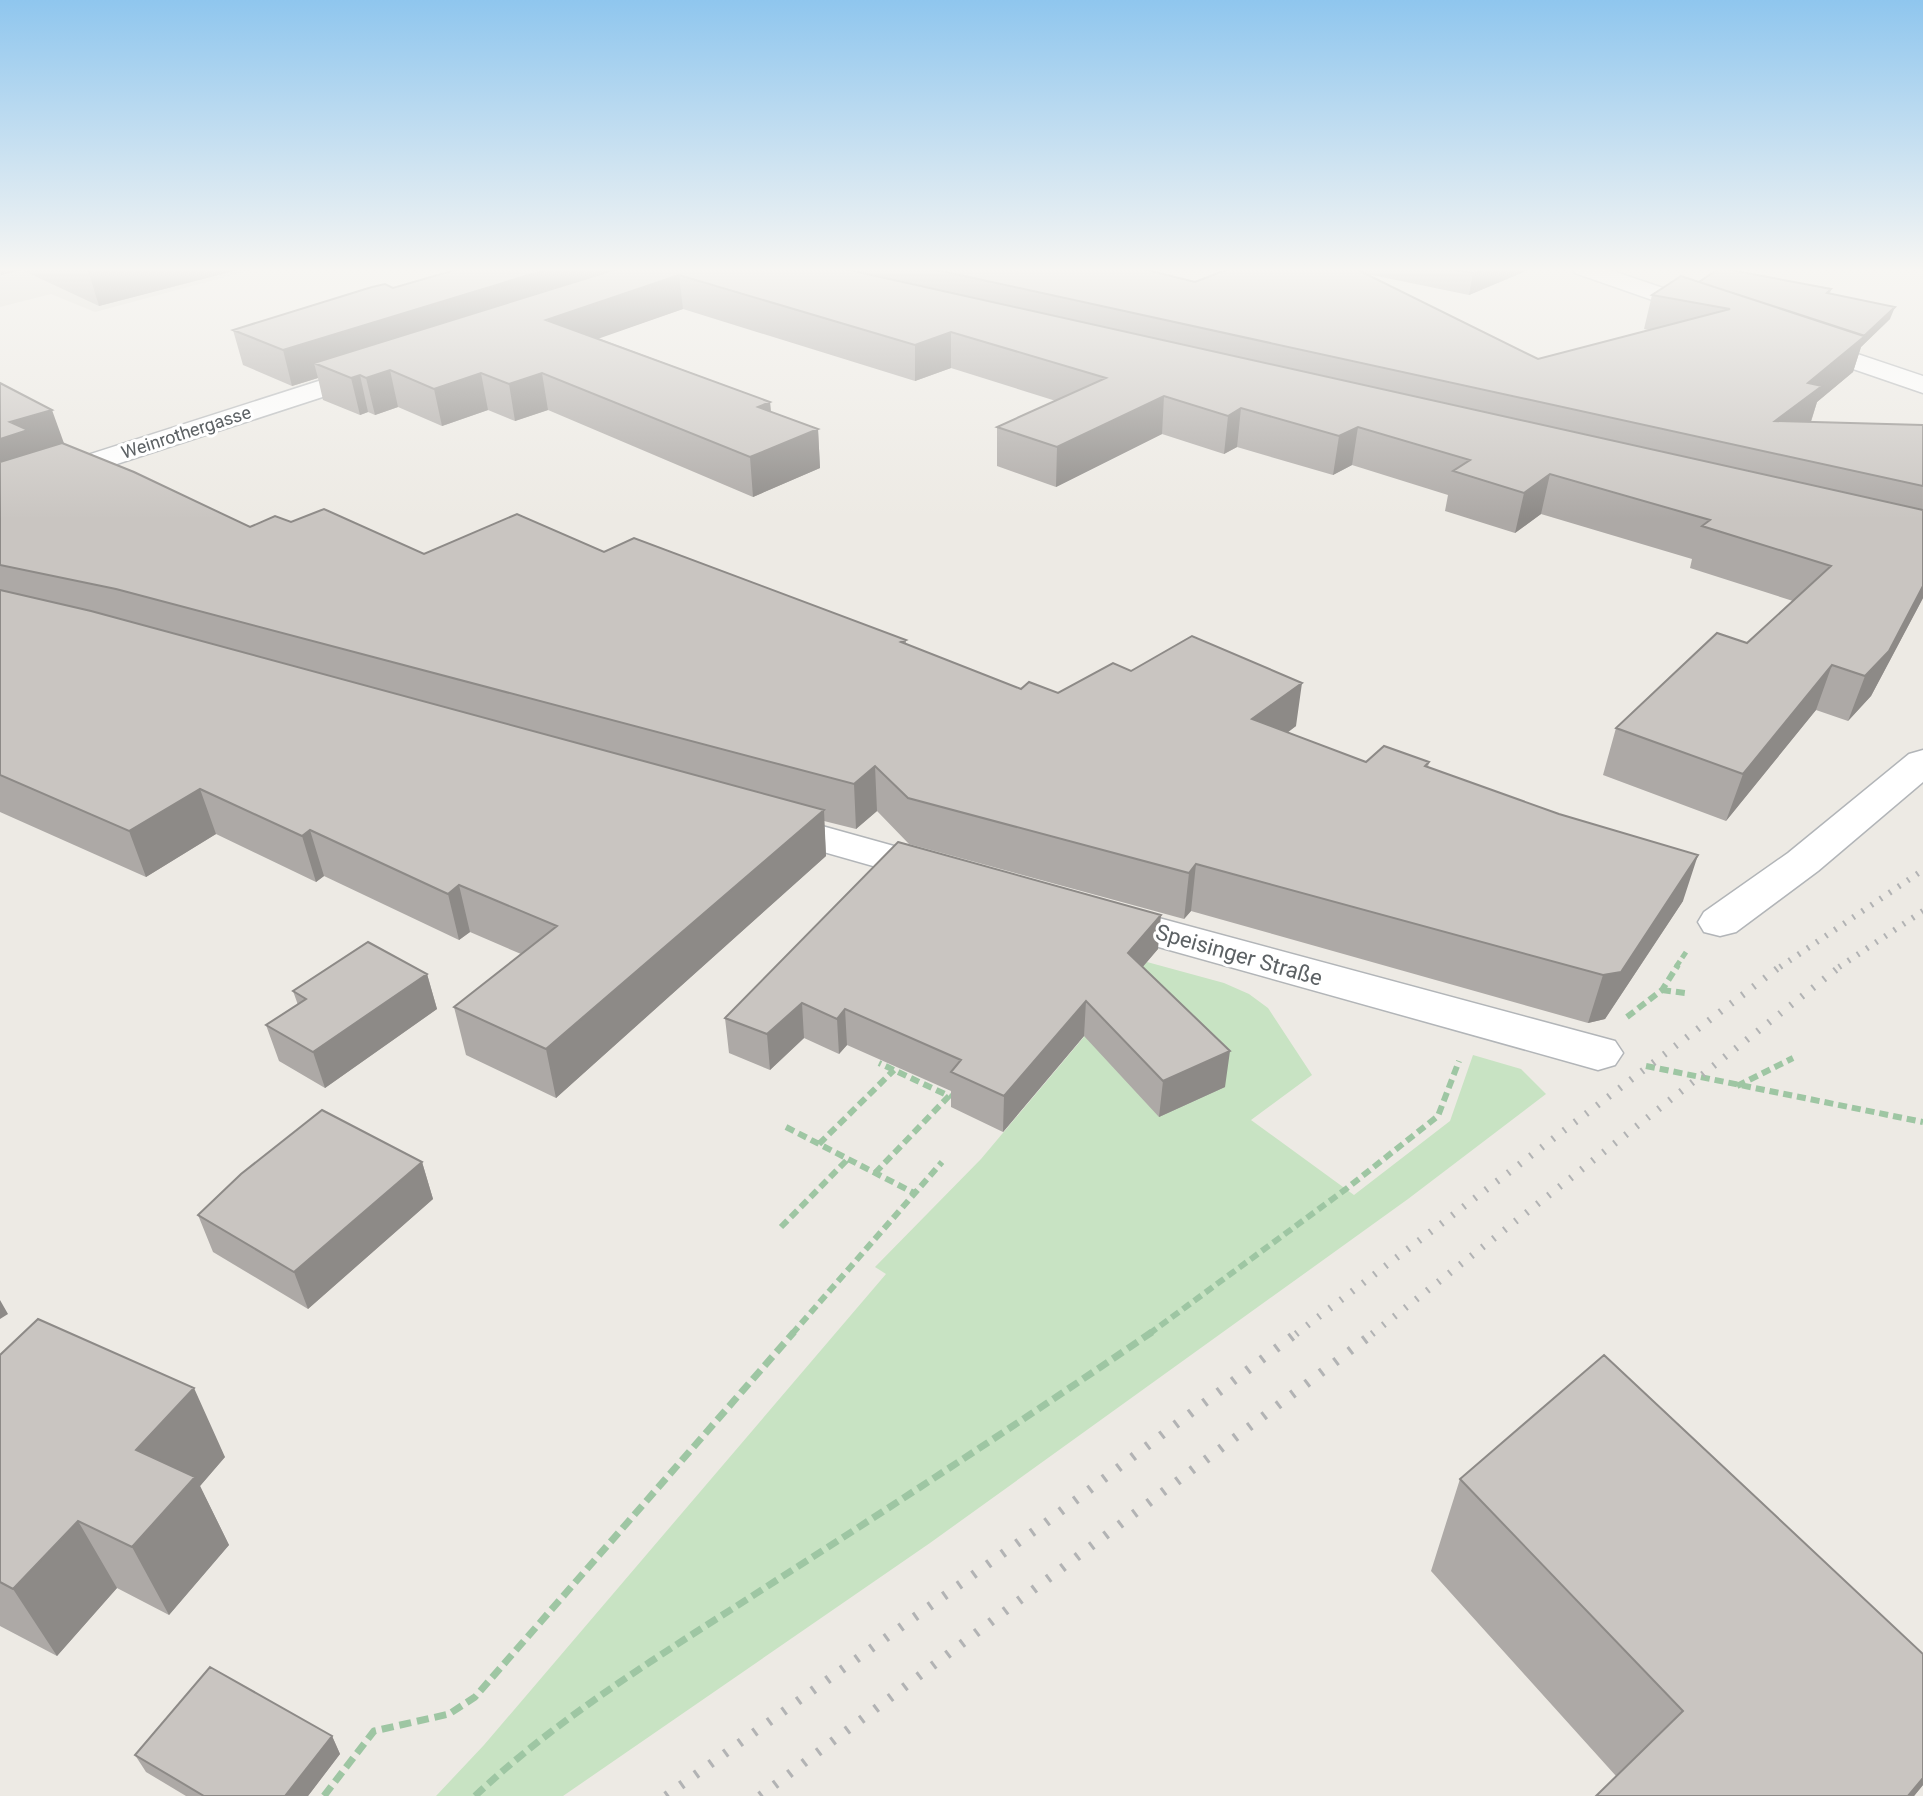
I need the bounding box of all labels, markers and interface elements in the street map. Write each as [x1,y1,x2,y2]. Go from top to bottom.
street label: Weinrothergasse [119,401,253,463]
street label: Speisinger Straße [1153,919,1325,991]

